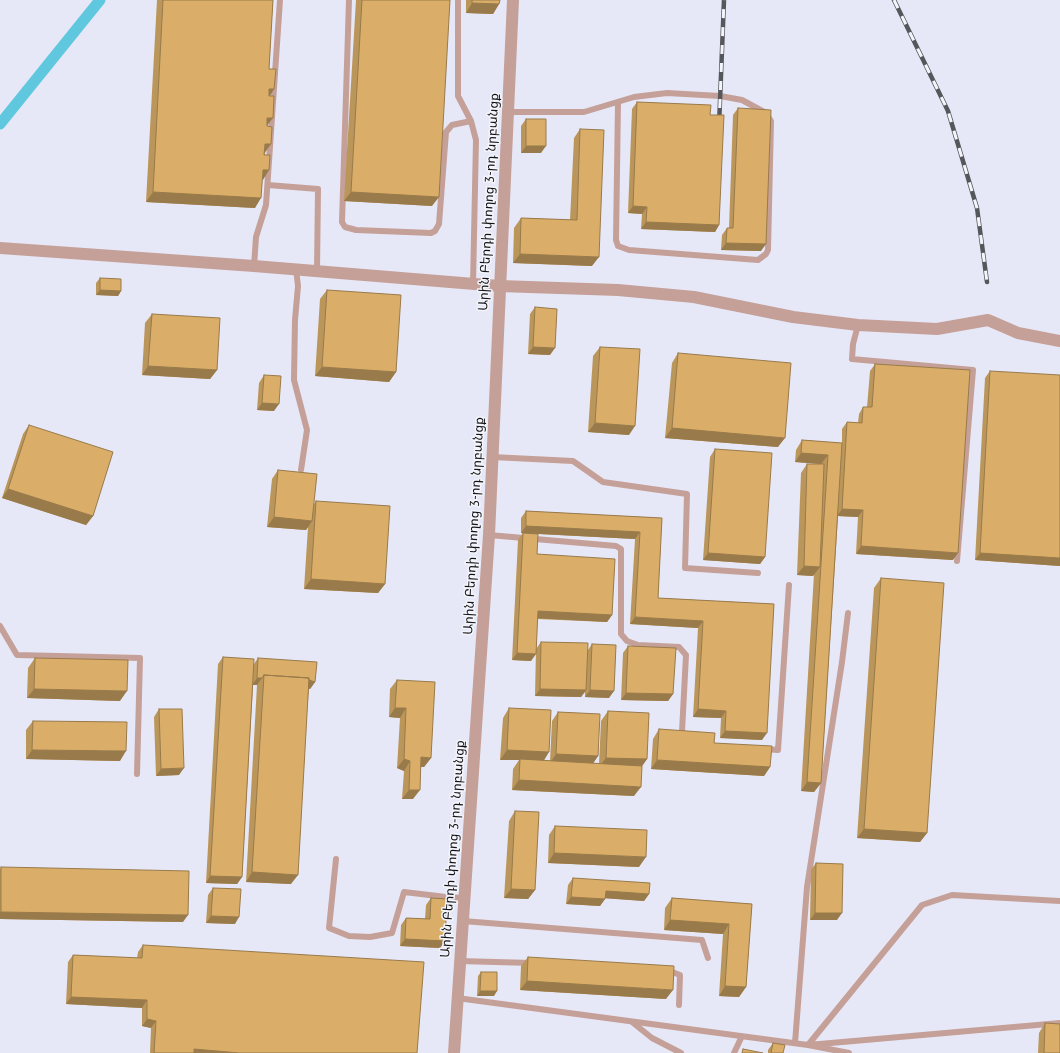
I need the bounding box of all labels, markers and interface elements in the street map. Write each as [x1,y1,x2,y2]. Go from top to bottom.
street label: Արին Բերդի փողոց 3-րդ նրբանցք [476,93,502,311]
street label: Արին Բերդի փողոց 3-րդ նրբանցք [461,417,487,635]
street label: Արին Բերդի փողոց 3-րդ նրբանցք [438,740,468,958]

